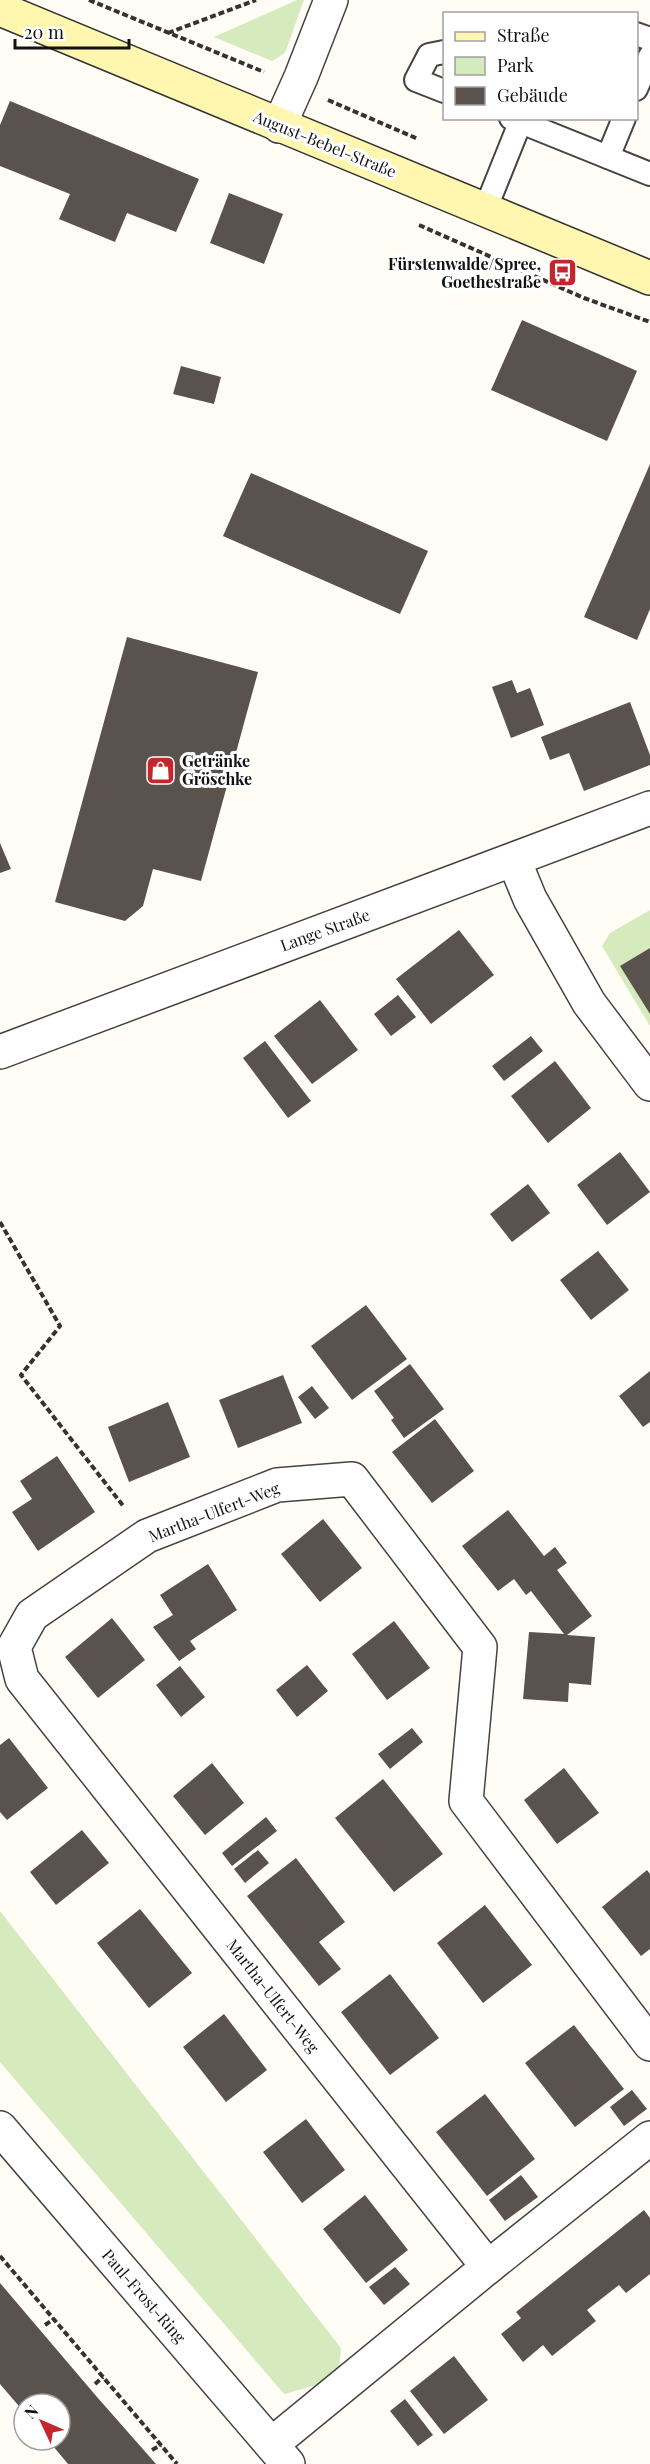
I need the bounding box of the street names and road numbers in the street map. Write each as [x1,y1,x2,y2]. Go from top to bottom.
street label: August-Bebel-Straße [250,105,400,182]
street label: Lange Straße [277,904,373,955]
street label: Martha-Ulfert-Weg [145,1477,283,1546]
street label: Martha-Ulfert-Weg [222,1935,325,2057]
street label: Paul-Frost-Ring [98,2244,191,2347]

